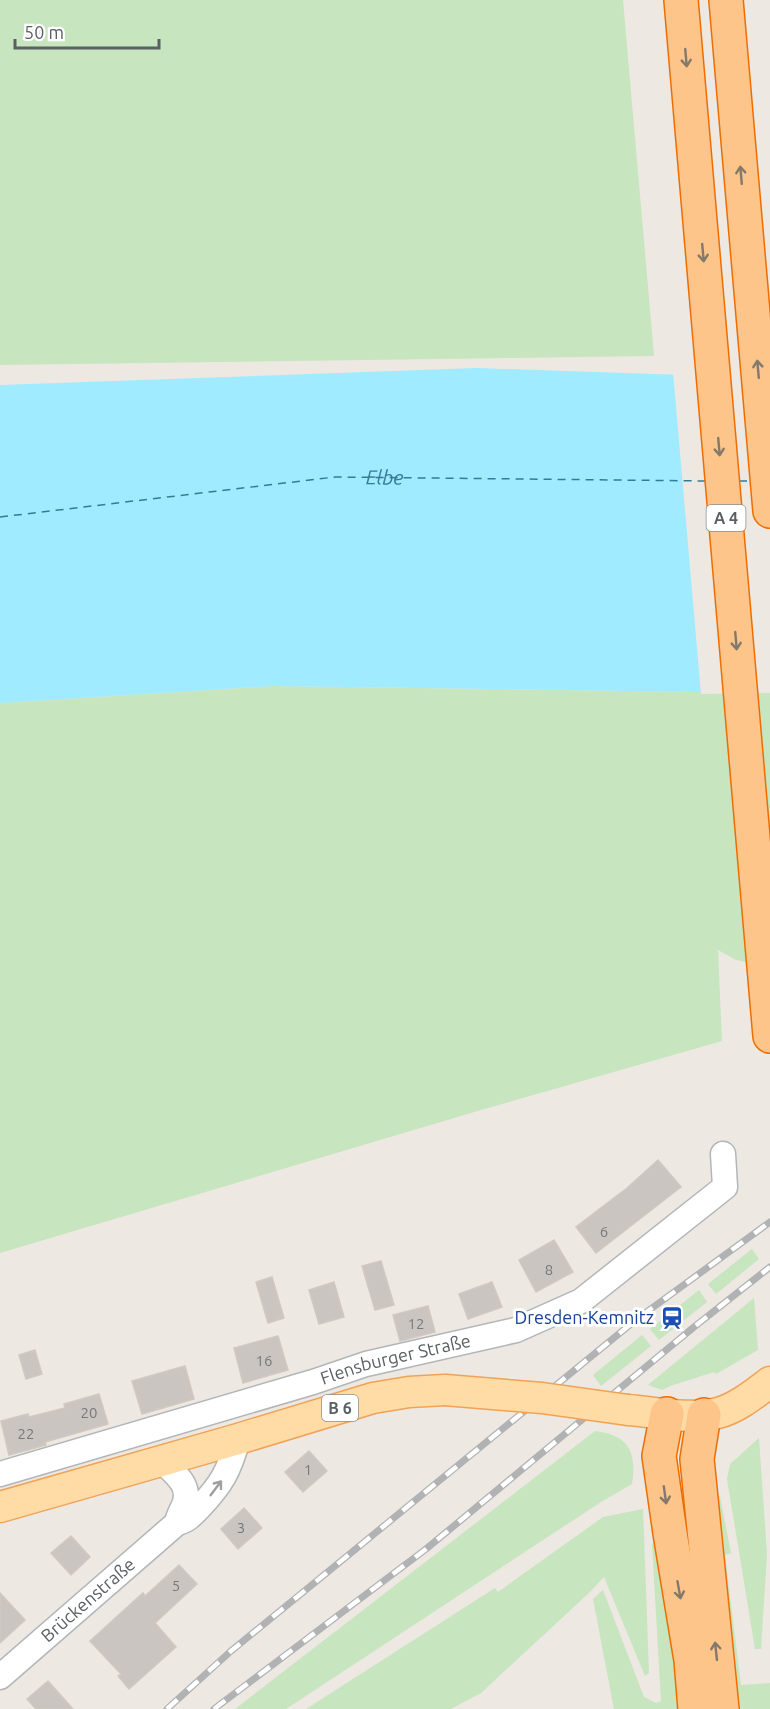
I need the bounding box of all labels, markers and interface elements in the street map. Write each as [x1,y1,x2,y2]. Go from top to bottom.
scale bar [15,12,159,50]
text: 50 m [24,22,64,42]
one-way arrow [681,48,692,68]
one-way arrow [735,165,746,185]
one-way arrow [698,242,709,262]
one-way arrow [752,360,763,380]
one-way arrow [714,436,725,456]
water label: Elbe [366,465,404,489]
road number: A 4 [706,505,746,531]
one-way arrow [731,631,742,651]
house number: 6 [600,1223,608,1240]
house number: 8 [545,1261,553,1278]
station icon: Dresden-Kemnitz [659,1305,685,1331]
place label: Dresden-Kemnitz [515,1307,654,1327]
house number: 12 [408,1315,424,1332]
street label: Flensburger Straße [318,1330,472,1388]
house number: 16 [256,1352,272,1369]
road number: B 6 [322,1395,358,1421]
house number: 20 [81,1404,97,1421]
house number: 22 [18,1425,34,1442]
house number: 1 [304,1461,312,1478]
one-way arrow [209,1480,222,1496]
one-way arrow [659,1484,670,1504]
house number: 3 [237,1519,245,1536]
street label: Brückenstraße [37,1553,139,1646]
house number: 5 [172,1577,180,1594]
one-way arrow [674,1580,685,1600]
one-way arrow [710,1641,721,1661]

